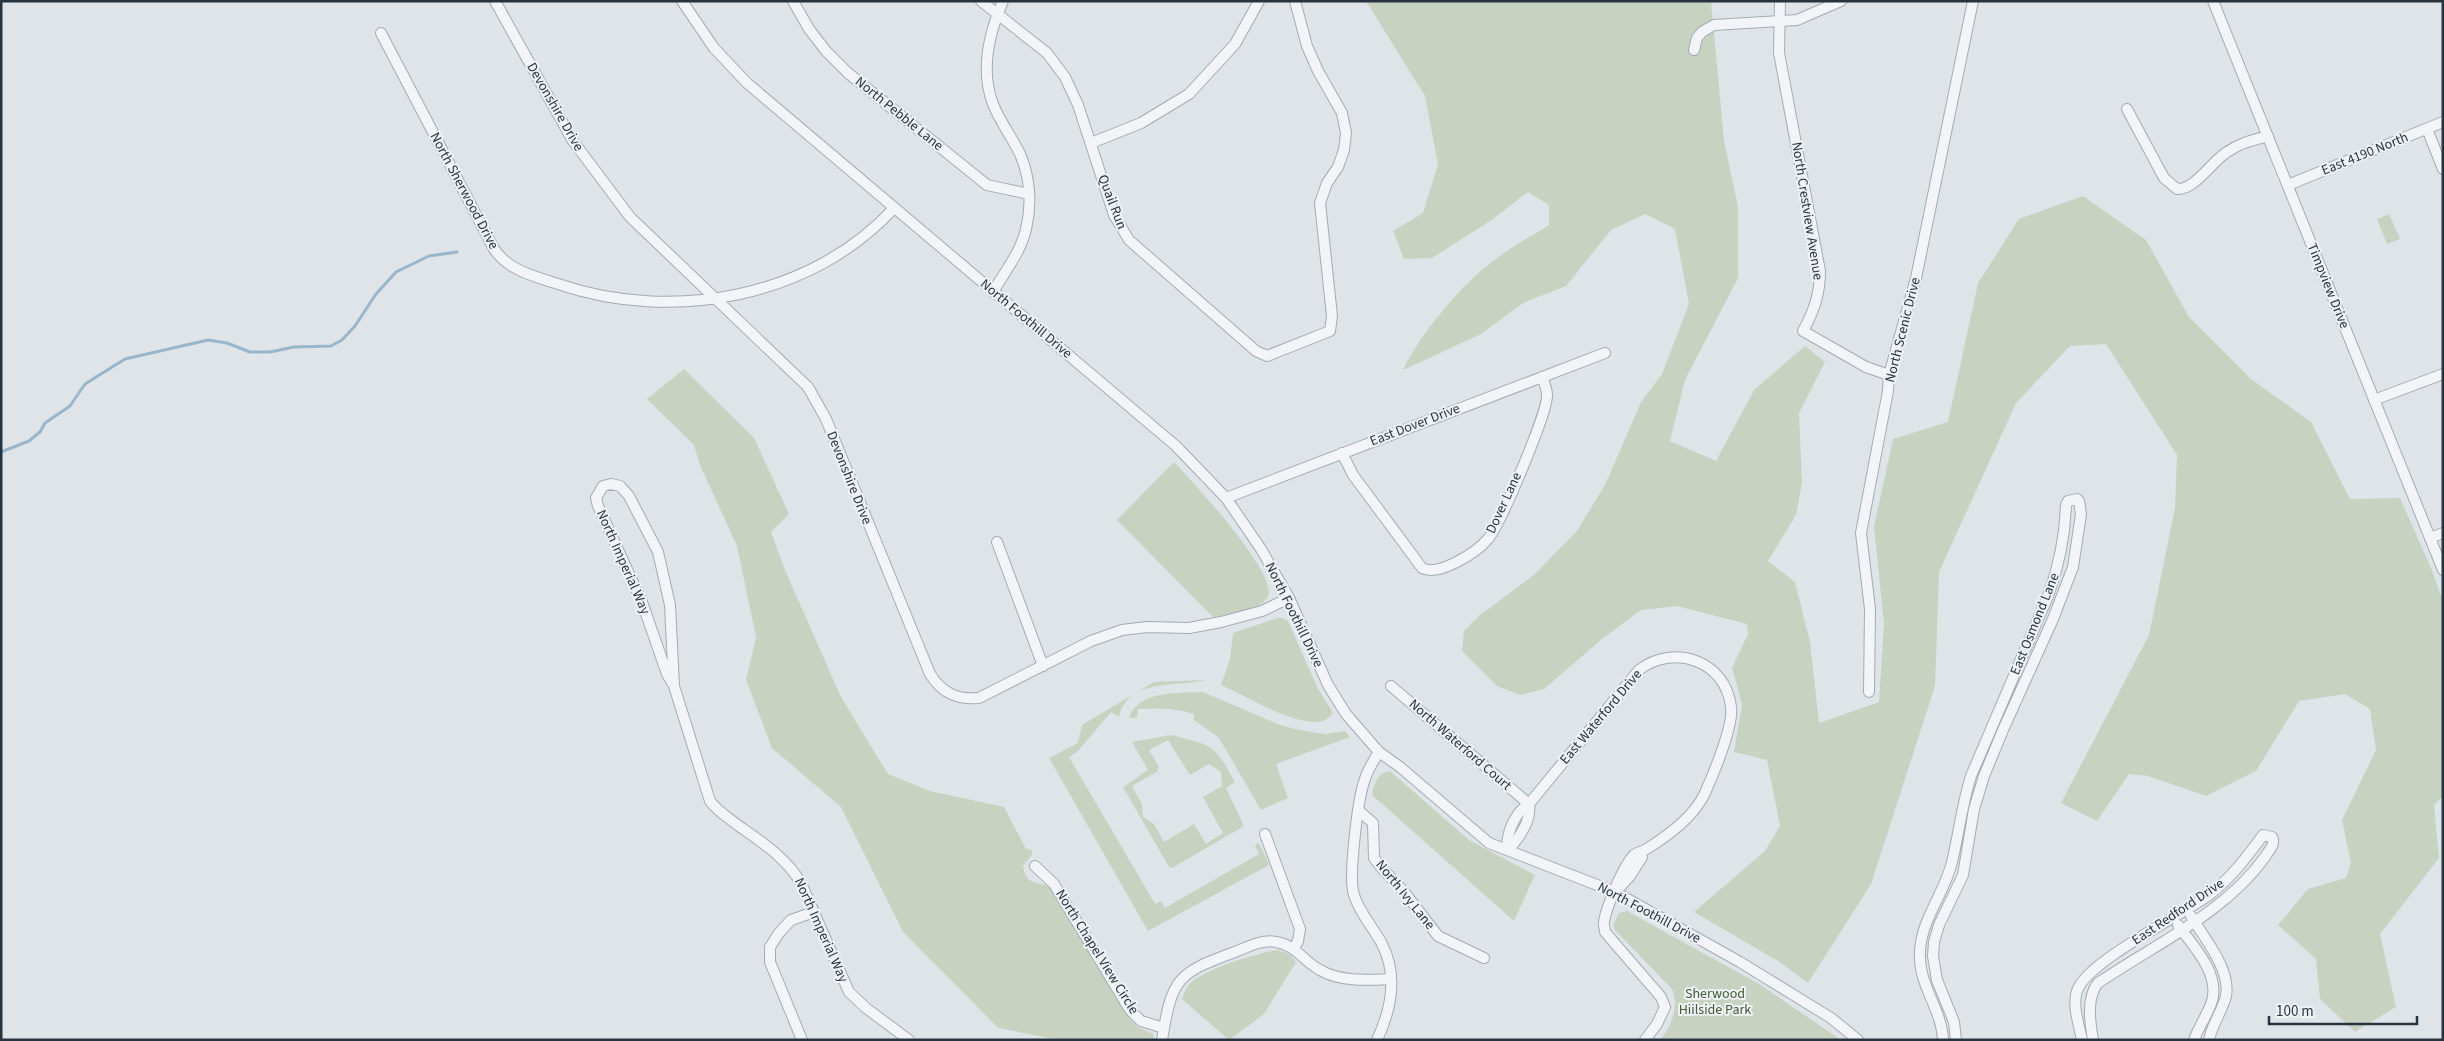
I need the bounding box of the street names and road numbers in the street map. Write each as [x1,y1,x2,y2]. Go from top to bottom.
street label: Devonshire Drive [522,59,588,155]
street label: North Pebble Lane [851,72,947,156]
street label: East 4190 North [2319,127,2411,181]
street label: North Sherwood Drive [425,129,503,253]
street label: North Crestview Avenue [1786,140,1828,282]
street label: Quail Run [1092,172,1132,232]
street label: Timpview Drive [2302,240,2354,332]
street label: North Foothill Drive [976,275,1076,363]
street label: North Scenic Drive [1880,275,1926,385]
street label: East Dover Drive [1367,399,1463,451]
street label: Devonshire Drive [821,428,877,528]
street label: Dover Lane [1481,469,1527,537]
street label: North Imperial Way [591,506,655,618]
street label: North Foothill Drive [1260,559,1328,671]
street label: East Osmond Lane [2005,570,2065,678]
street label: East Waterford Drive [1555,665,1647,769]
street label: North Waterford Court [1404,695,1516,795]
street label: North Ivy Lane [1371,856,1439,934]
street label: North Imperial Way [789,874,853,986]
street label: East Redford Drive [2128,874,2228,950]
street label: North Foothill Drive [1594,877,1704,949]
street label: North Chapel View Circle [1050,886,1144,1018]

